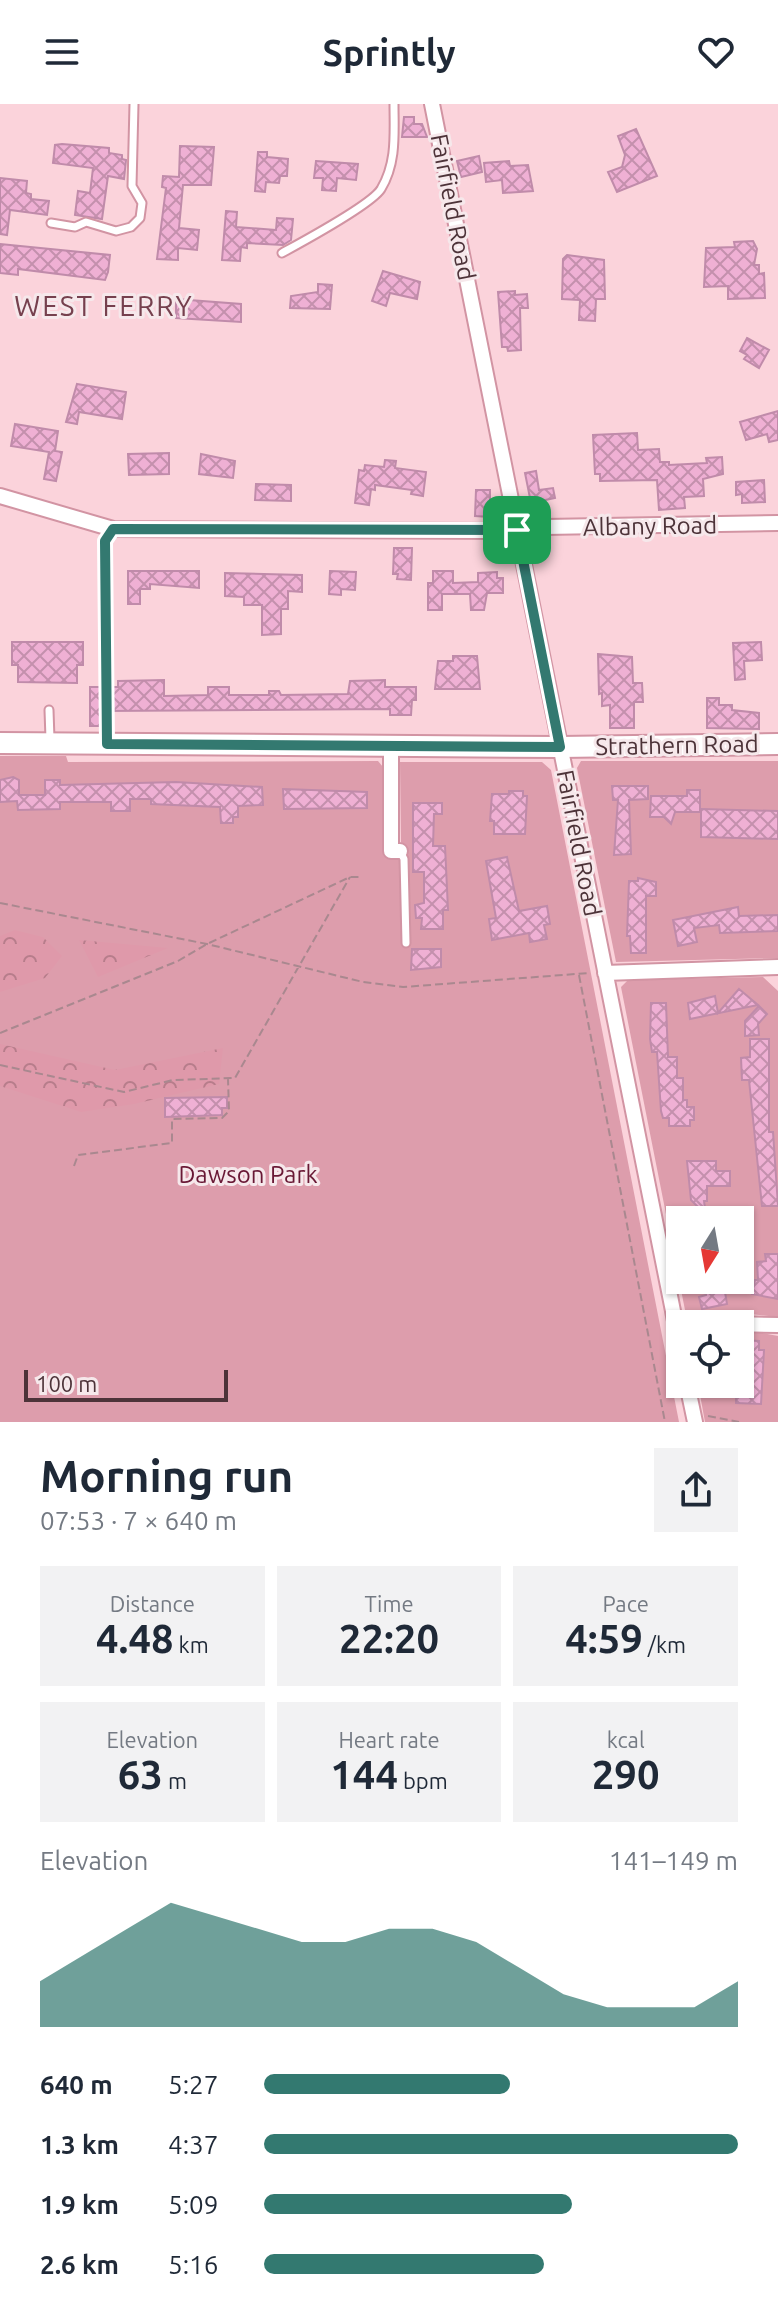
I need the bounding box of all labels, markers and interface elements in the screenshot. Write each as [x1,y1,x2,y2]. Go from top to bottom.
icon: menu [40,30,84,74]
icon: heart [694,30,738,74]
text: Sprintly [322,32,456,73]
street label: Fairfield Road [426,132,480,282]
district label: WEST FERRY [14,290,194,321]
pin [483,496,551,564]
icon: arrive [495,508,539,552]
street label: Albany Road [583,511,717,541]
street label: Strathern Road [595,730,759,760]
street label: Fairfield Road [552,768,606,918]
park label: Dawson Park [178,1161,318,1188]
north arrow [666,1206,754,1294]
map controls [666,1206,754,1398]
button: locate [666,1310,754,1398]
scale bar [24,1366,228,1402]
text: 100 m [36,1371,97,1396]
button: share [654,1448,738,1532]
text: Morning run [40,1451,293,1500]
text: 07:53 · 7 × 640 m [40,1506,237,1535]
text: Distance [110,1591,195,1616]
text: Time [364,1591,414,1616]
text: Pace [602,1591,649,1616]
text: 4.48 [96,1616,174,1661]
text: 22:20 [339,1616,439,1661]
text: 4:59 [565,1616,643,1661]
text: km [174,1632,209,1657]
text: /km [643,1632,686,1657]
text: Elevation [106,1727,198,1752]
text: Heart rate [338,1727,440,1752]
text: kcal [607,1727,645,1752]
text: 63 [118,1752,163,1797]
text: 144 [330,1752,398,1797]
text: 290 [592,1752,660,1797]
text: m [163,1768,187,1793]
text: bpm [398,1768,448,1793]
text: Elevation [40,1846,148,1875]
text: 141–149 m [609,1846,738,1875]
text: 640 m [40,2070,113,2099]
text: 5:27 [168,2070,218,2099]
text: 1.3 km [40,2130,119,2159]
text: 4:37 [168,2130,218,2159]
text: 1.9 km [40,2190,119,2219]
text: 5:09 [168,2190,218,2219]
text: 2.6 km [40,2250,119,2279]
text: 5:16 [168,2250,218,2279]

